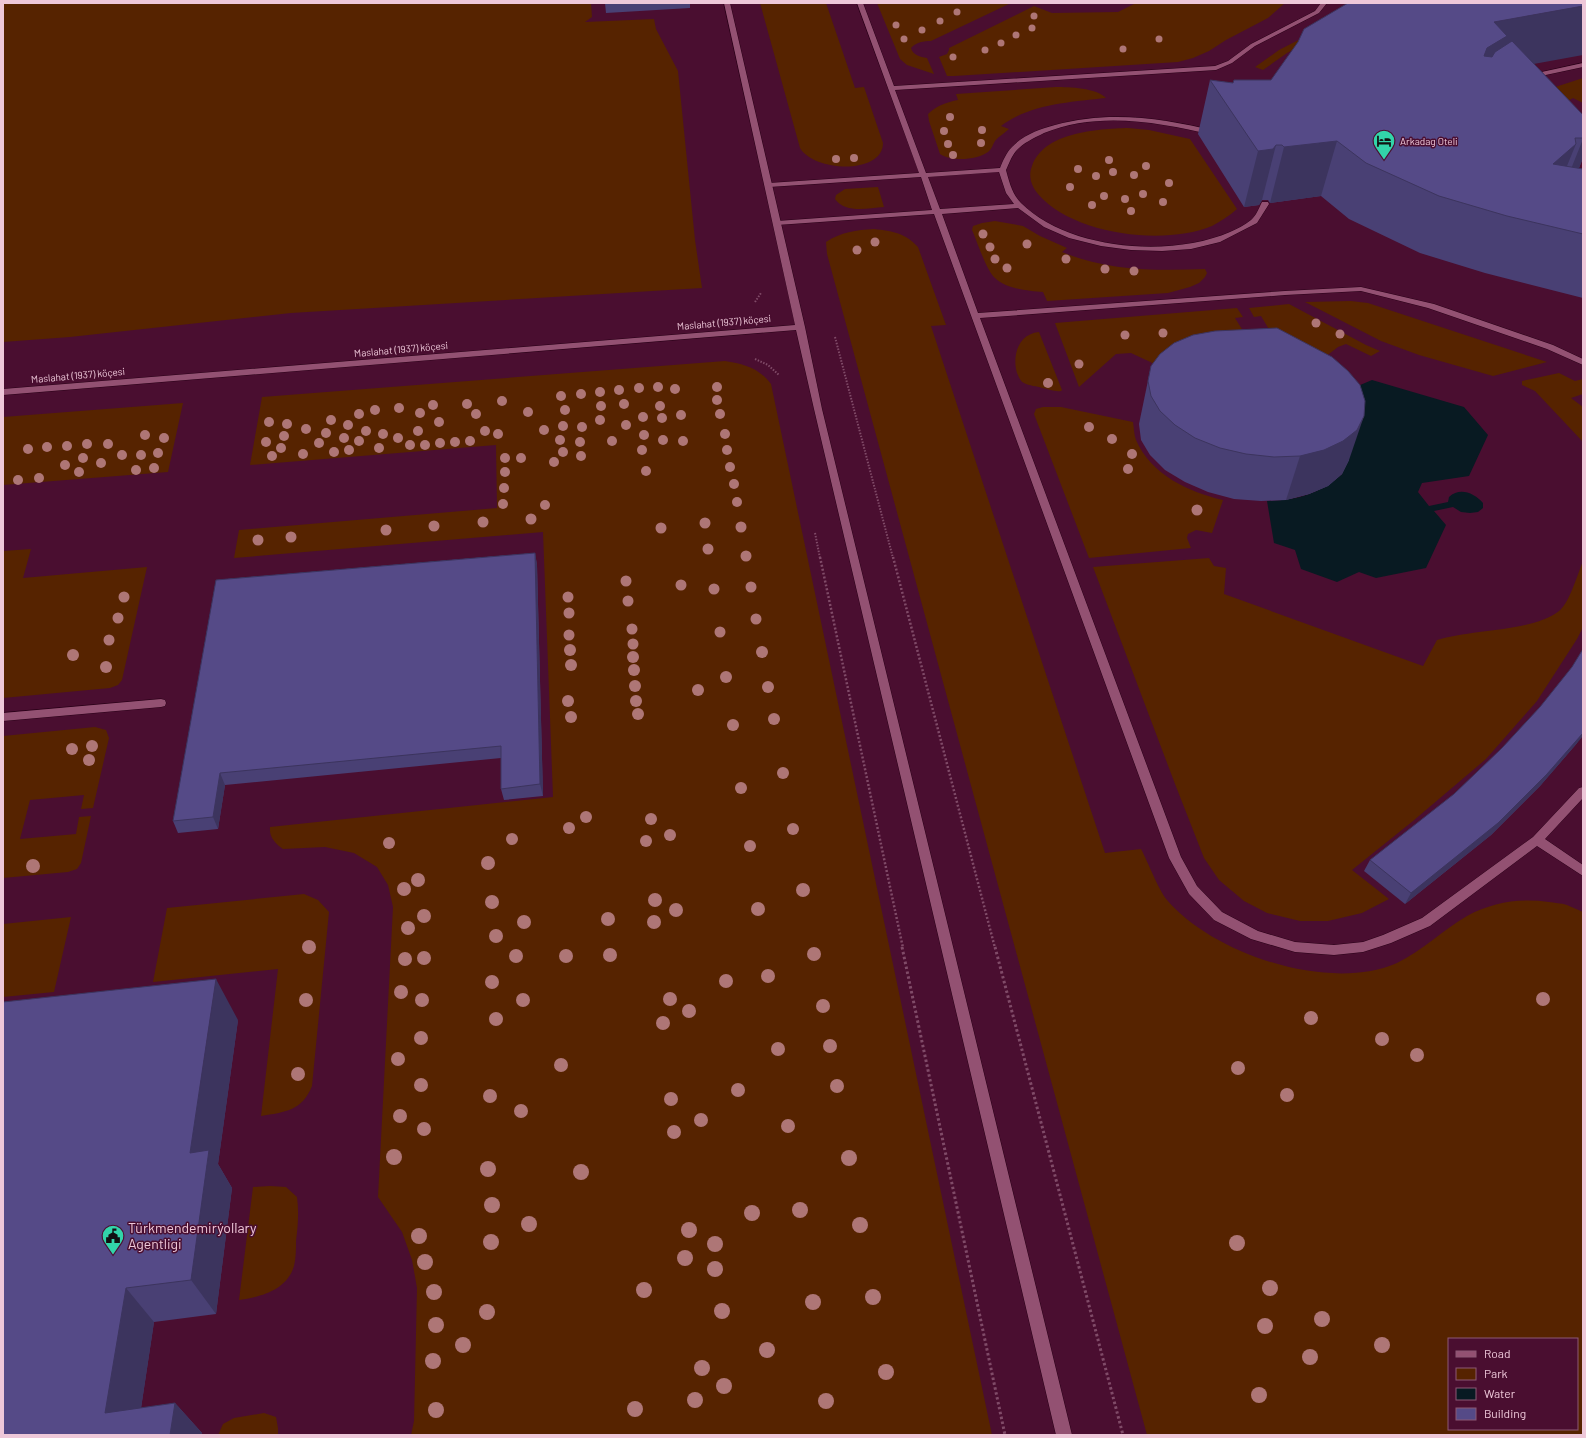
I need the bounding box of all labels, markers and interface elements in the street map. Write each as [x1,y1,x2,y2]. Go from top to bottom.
hotel icon: Arkadag Oteli [1371,128,1397,161]
place label: Arkadag Oteli [1400,135,1458,147]
street label: Maslahat (1937) köçesi [676,312,772,332]
street label: Maslahat (1937) köçesi [353,339,449,359]
street label: Maslahat (1937) köçesi [30,365,126,385]
place label: Türkmendemirýollary Agentligi [128,1219,257,1252]
public building icon: Türkmendemirýollary Agentligi [100,1223,126,1256]
legend [1448,1338,1578,1430]
text: Road [1484,1346,1511,1360]
text: Park [1484,1366,1508,1380]
text: Water [1484,1386,1516,1400]
text: Building [1484,1406,1526,1420]

